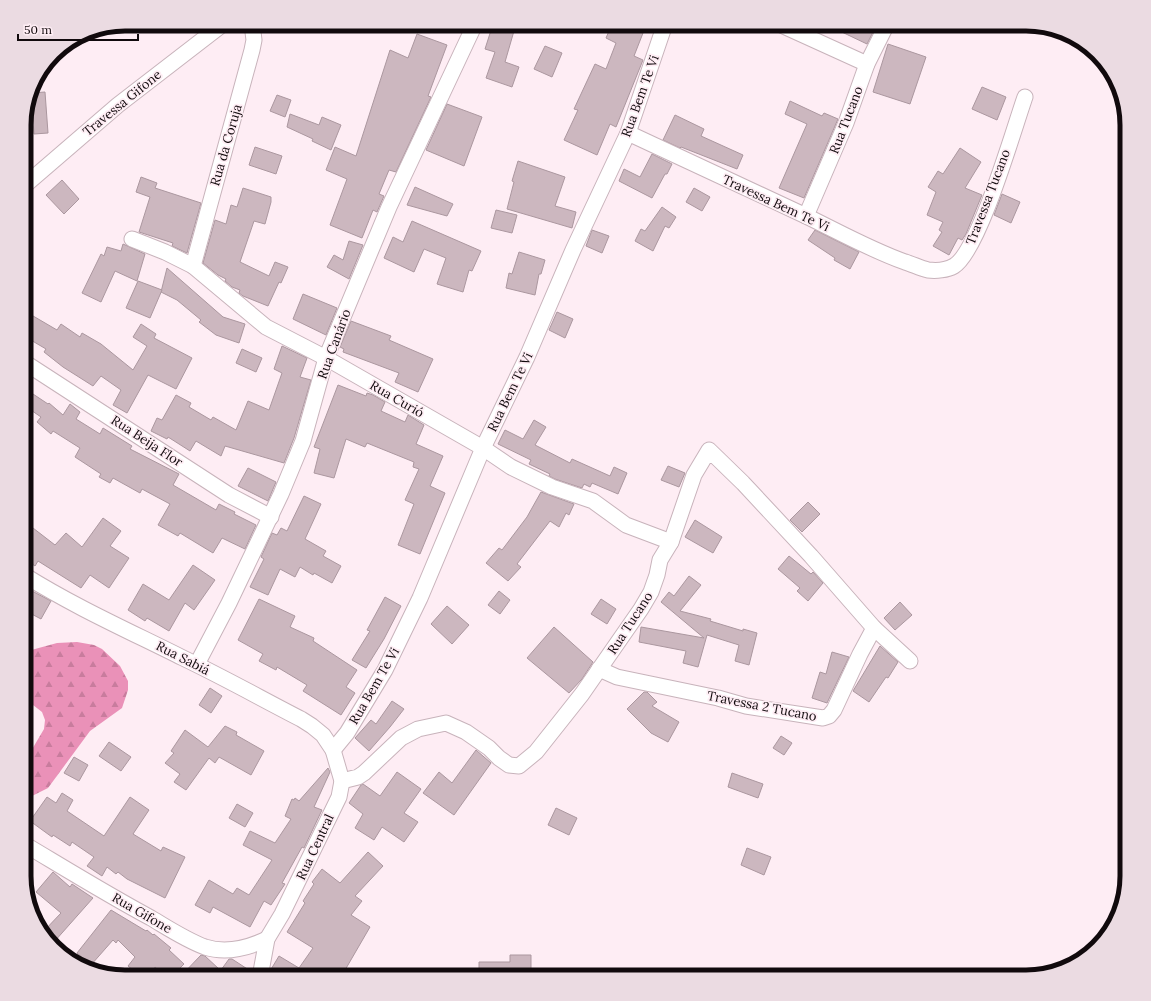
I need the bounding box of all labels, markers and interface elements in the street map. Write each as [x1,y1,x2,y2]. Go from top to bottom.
scale bar [18,16,138,42]
text: 50 m [24,22,52,37]
street label: Rua Bem Te Vi [617,52,663,139]
street label: Travessa Gifone [79,66,165,140]
street label: Rua Tucano [825,83,867,156]
street label: Rua da Coruja [206,102,246,188]
street label: Travessa Tucano [962,146,1014,247]
street label: Travessa Bem Te Vi [720,171,833,235]
street label: Rua Canário [313,306,355,381]
street label: Rua Bem Te Vi [483,349,537,435]
street label: Rua Curió [367,377,427,422]
street label: Rua Beija Flor [108,411,186,471]
street label: Rua Tucano [604,588,657,657]
street label: Rua Sabiá [153,637,213,679]
street label: Rua Bem Te Vi [345,644,403,728]
street label: Travessa 2 Tucano [706,687,819,725]
street label: Rua Central [292,811,338,883]
street label: Rua Gifone [109,889,175,937]

